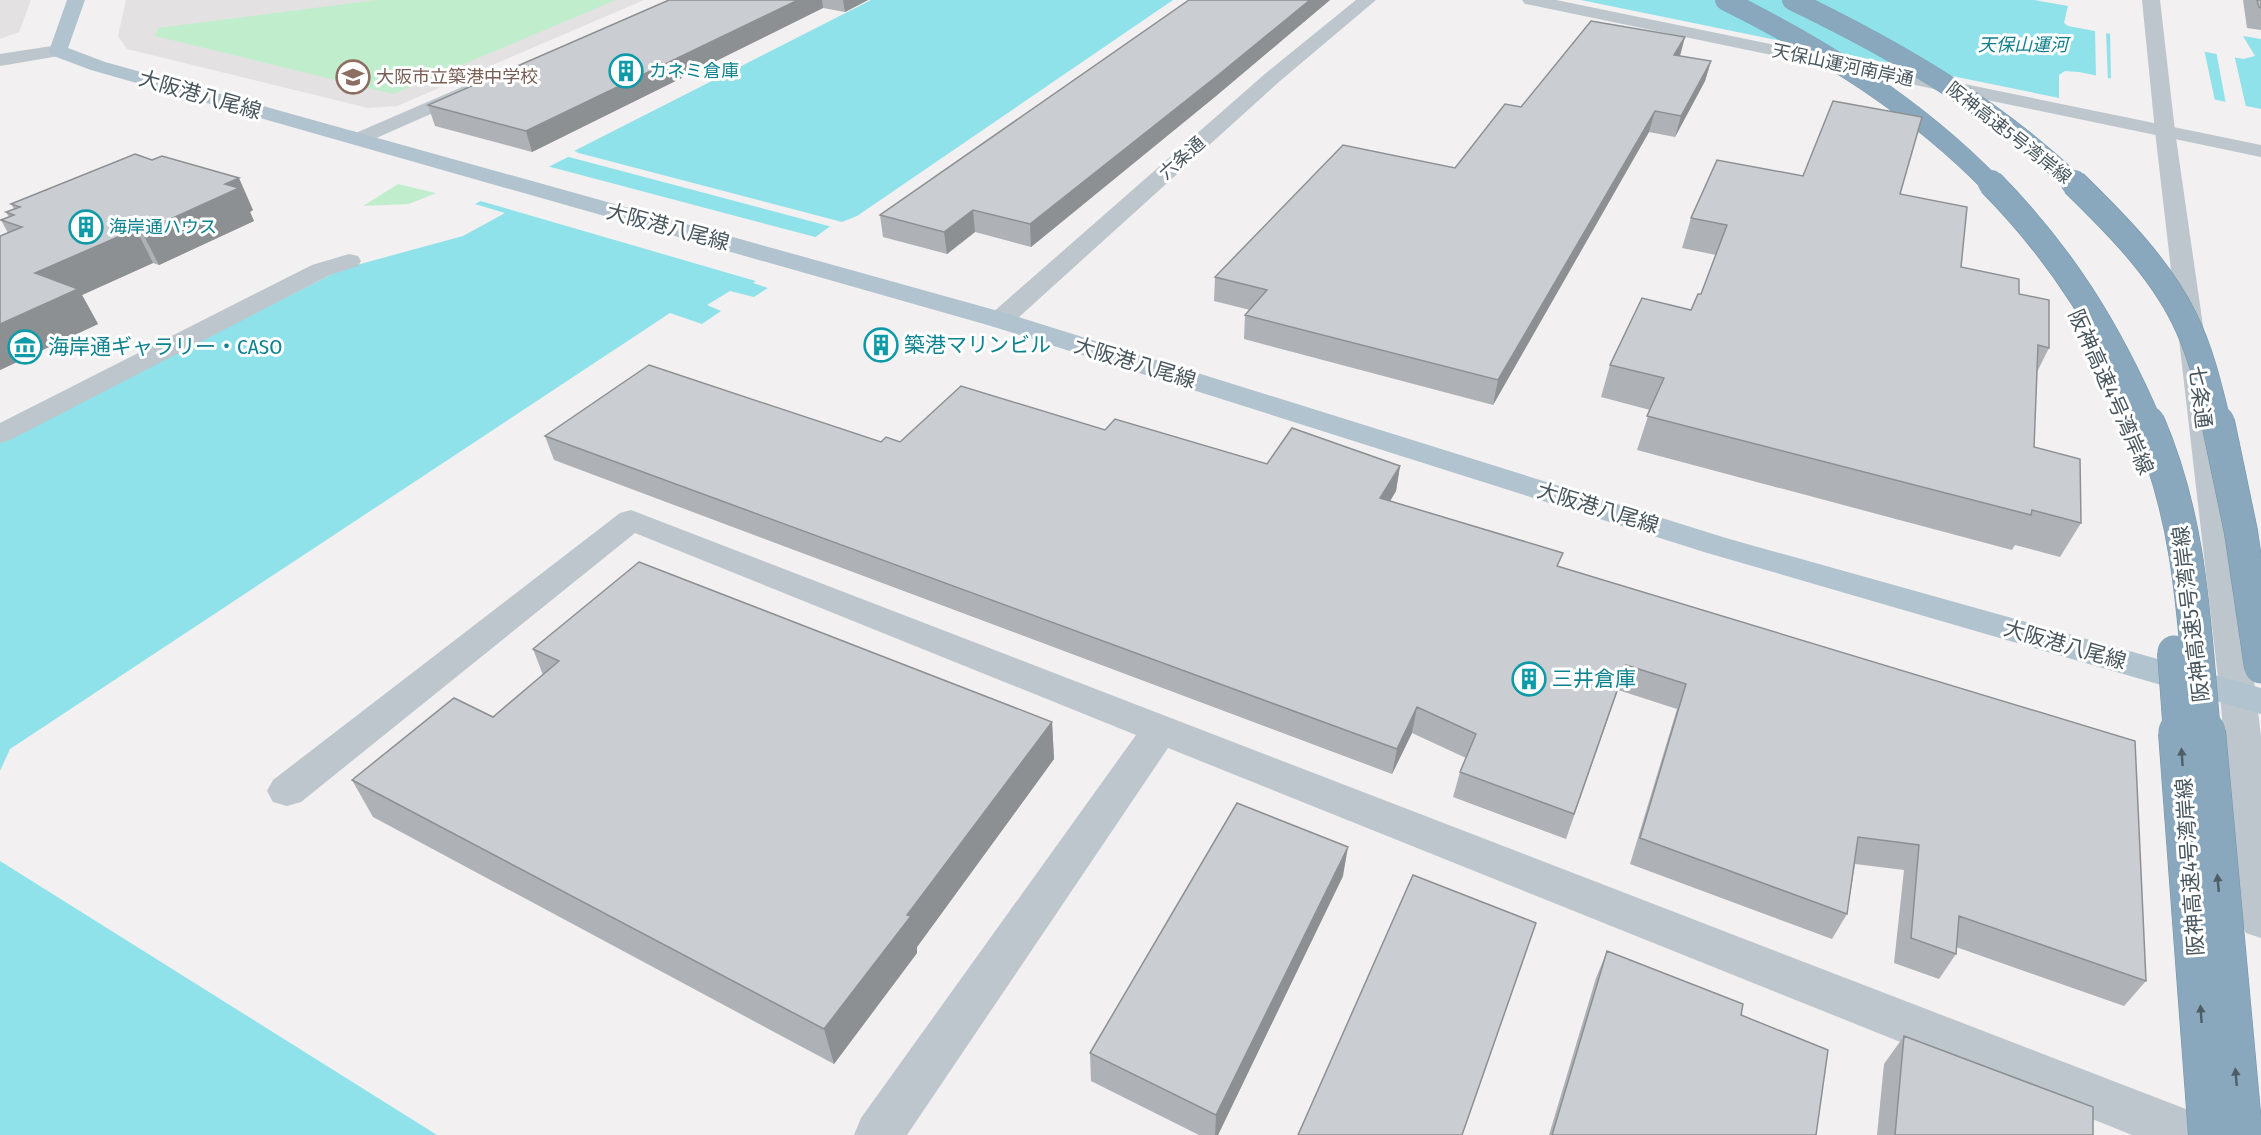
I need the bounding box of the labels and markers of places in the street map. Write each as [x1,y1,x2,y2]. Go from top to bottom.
building icon: カネミ倉庫 [608,53,644,89]
school or university icon: 大阪市立築港中学校 [335,59,371,95]
place label: カネミ倉庫 [649,60,739,82]
place label: 大阪市立築港中学校 [376,66,538,88]
building icon: 海岸通ハウス [68,209,104,245]
place label: 海岸通ハウス [109,216,217,238]
building icon: 築港マリンビル [863,327,899,363]
museum icon: 海岸通ギャラリー・CASO [7,329,43,365]
place label: 築港マリンビル [904,332,1051,358]
place label: 海岸通ギャラリー・CASO [48,334,282,360]
building icon: 三井倉庫 [1511,661,1547,697]
place label: 三井倉庫 [1552,666,1636,692]

